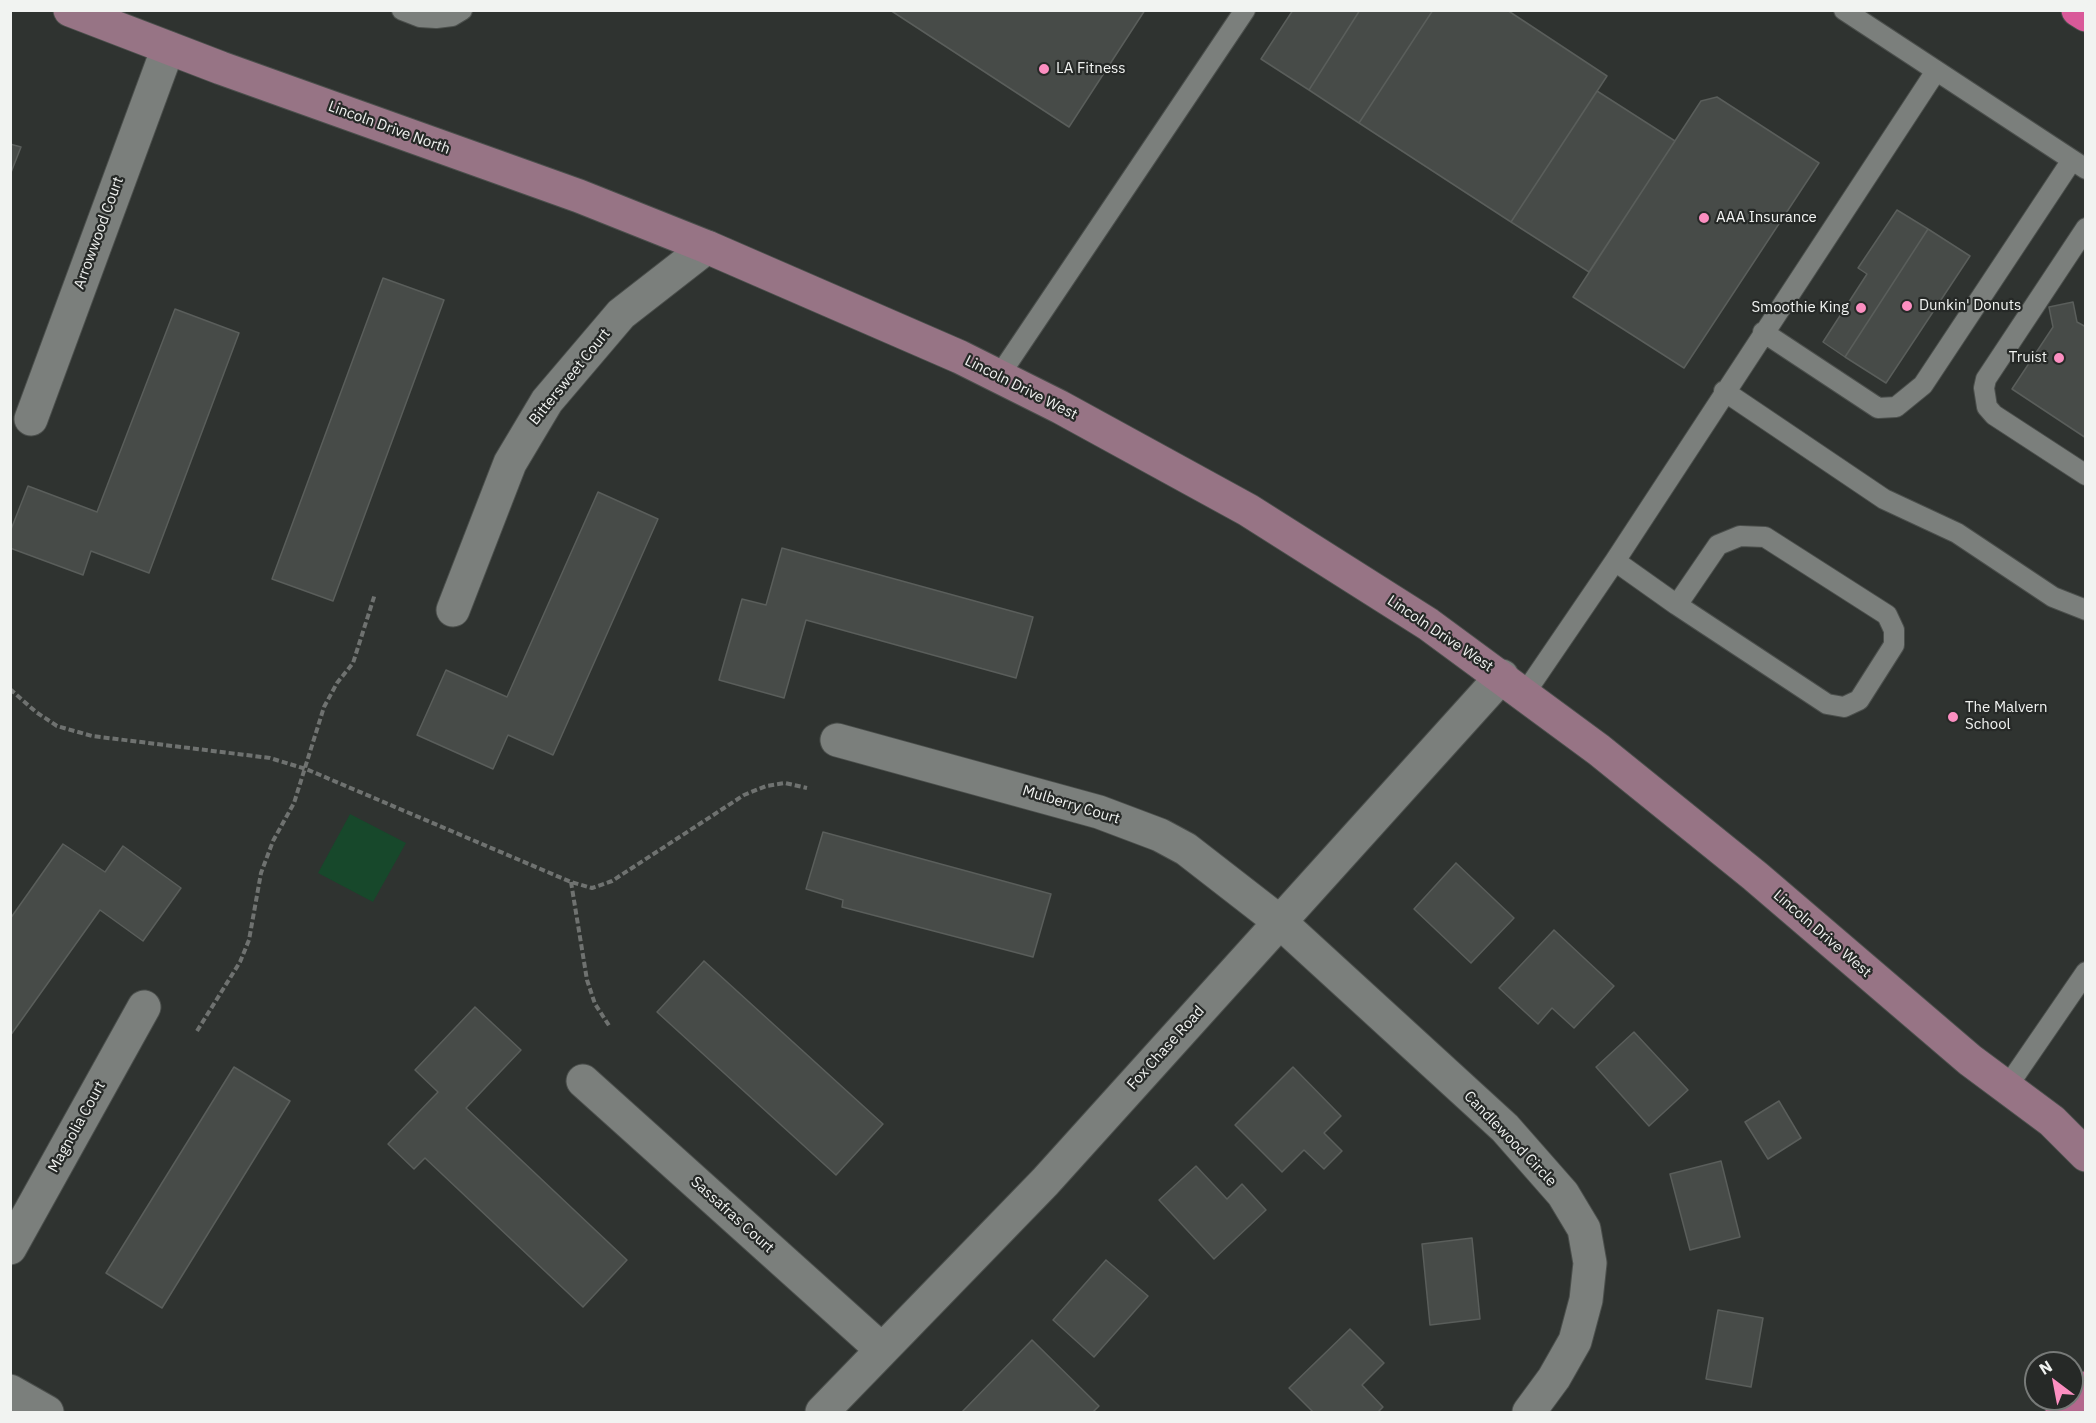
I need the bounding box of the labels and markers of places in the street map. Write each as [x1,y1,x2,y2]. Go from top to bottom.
place label: LA Fitness [1056,60,1126,78]
marker: LA Fitness [1037,62,1051,76]
place label: AAA Insurance [1716,209,1817,227]
marker: AAA Insurance [1697,211,1711,225]
place label: Dunkin' Donuts [1919,297,2021,315]
place label: Smoothie King [1751,299,1849,317]
marker: Dunkin' Donuts [1900,299,1914,313]
marker: Smoothie King [1854,301,1868,315]
place label: Truist [2009,349,2047,367]
marker: Truist [2052,351,2066,365]
place label: The Malvern School [1965,699,2048,734]
marker: The Malvern School [1946,710,1960,724]

